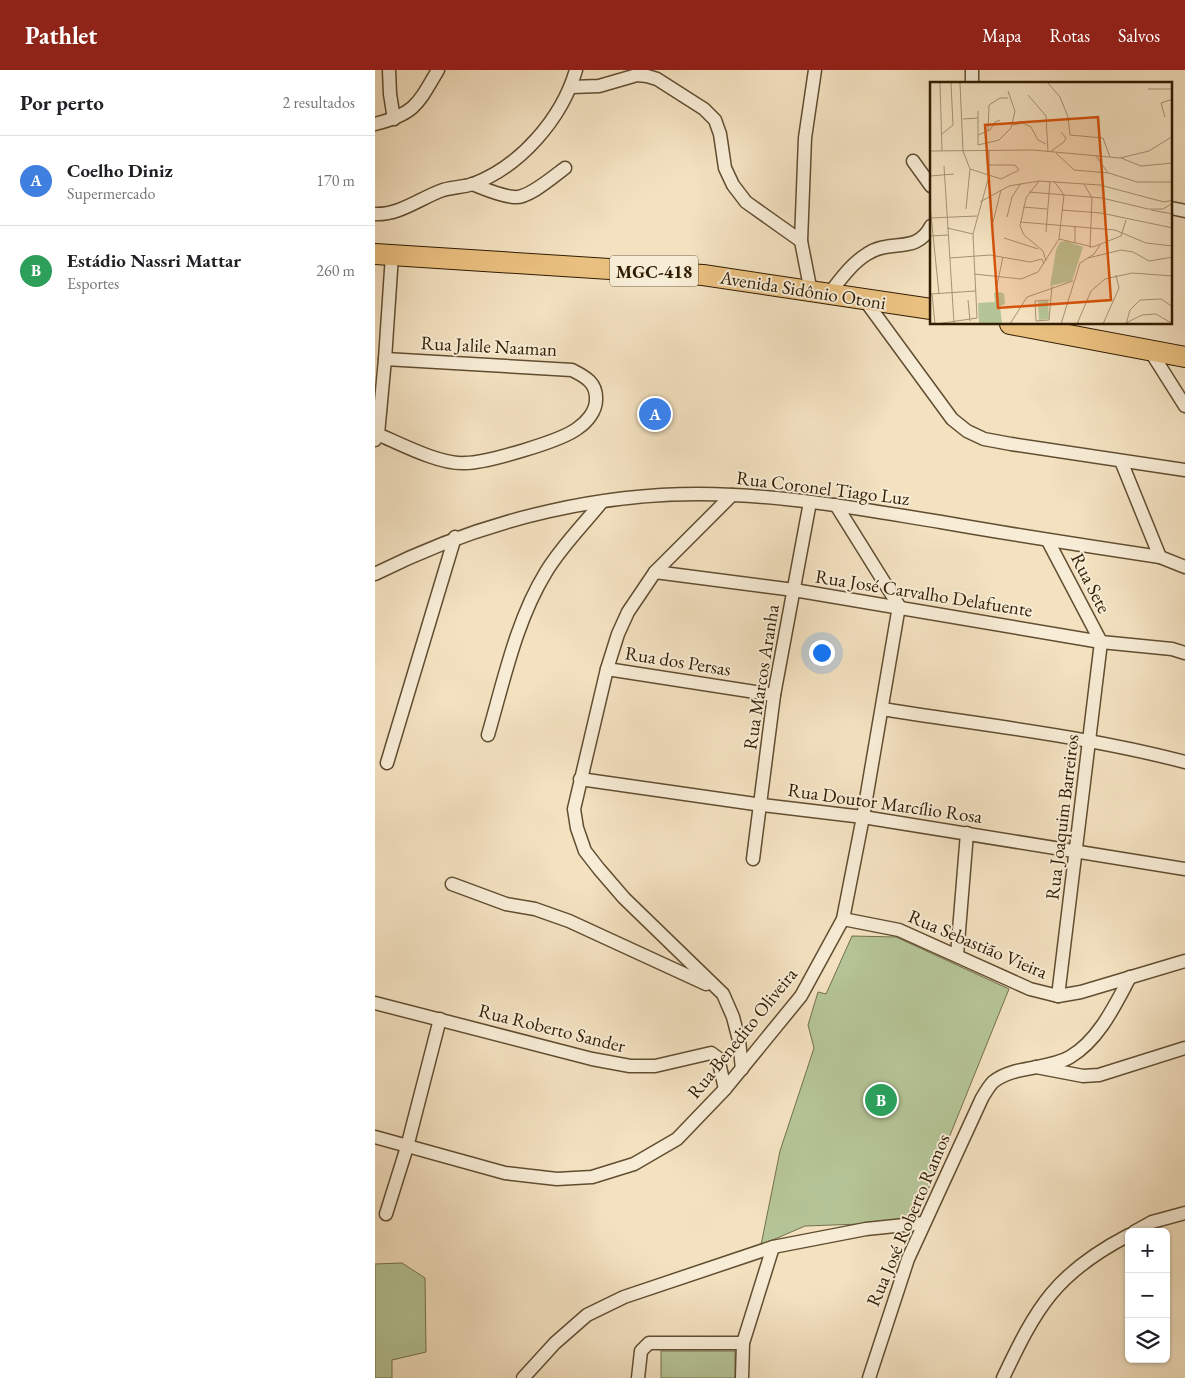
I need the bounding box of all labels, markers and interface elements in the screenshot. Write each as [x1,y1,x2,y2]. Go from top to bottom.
text: Pathlet [25,20,97,51]
text: Mapa [982,24,1022,47]
text: Rotas [1050,24,1090,47]
text: Salvos [1118,24,1160,47]
inset map [930,82,1173,325]
text: Por perto [20,89,104,116]
text: 2 resultados [283,92,355,113]
text: Coelho Diniz [67,158,173,183]
text: A [30,170,42,191]
text: 170 m [316,170,355,191]
text: Supermercado [67,183,155,204]
text: Estádio Nassri Mattar [67,248,241,273]
road number: MGC-418 [610,256,698,287]
text: B [31,260,41,281]
text: 260 m [316,260,355,281]
street label: Avenida Sidônio Otoni [717,264,888,316]
text: Esportes [67,273,119,294]
street label: Rua Jalile Naaman [420,330,558,362]
pin: A [639,395,671,433]
street label: Rua Coronel Tiago Luz [735,465,912,511]
street label: Rua Sete [1065,549,1117,617]
street label: Rua José Carvalho Delafuente [814,563,1034,623]
street label: Rua Marcos Aranha [737,602,785,751]
street label: Rua dos Persas [623,640,733,682]
your location [809,640,835,666]
street label: Rua Joaquim Barreiros [1039,733,1085,901]
street label: Rua Doutor Marcílio Rosa [786,777,984,829]
street label: Rua Sebastião Vieira [905,903,1052,985]
street label: Rua Benedito Oliveira [681,962,803,1104]
street label: Rua Roberto Sander [476,998,629,1058]
pin: B [865,1081,897,1119]
street label: Rua José Roberto Ramos [860,1130,956,1310]
map controls [1125,1228,1170,1363]
button: + [1125,1228,1170,1273]
button: − [1125,1273,1170,1318]
button: layers [1125,1318,1170,1363]

